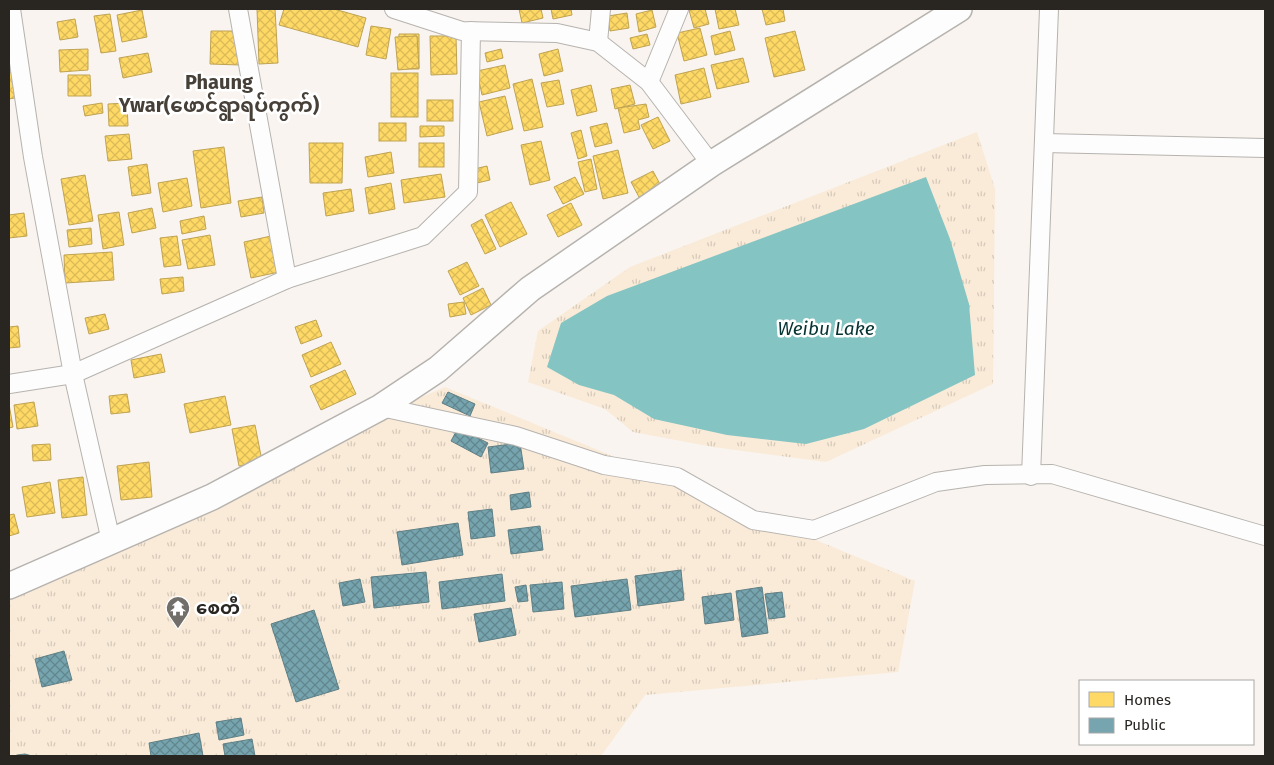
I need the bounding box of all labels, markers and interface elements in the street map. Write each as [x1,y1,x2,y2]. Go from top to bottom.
district label: Phaung Ywar(ဖောင်ရွာရပ်ကွက်) [118,70,320,121]
water label: Weibu Lake [777,317,875,340]
temple icon: စေတီ [165,595,191,629]
place label: စေတီ [196,596,240,619]
legend [1079,680,1254,745]
text: Homes [1124,691,1171,709]
text: Public [1124,716,1166,734]

